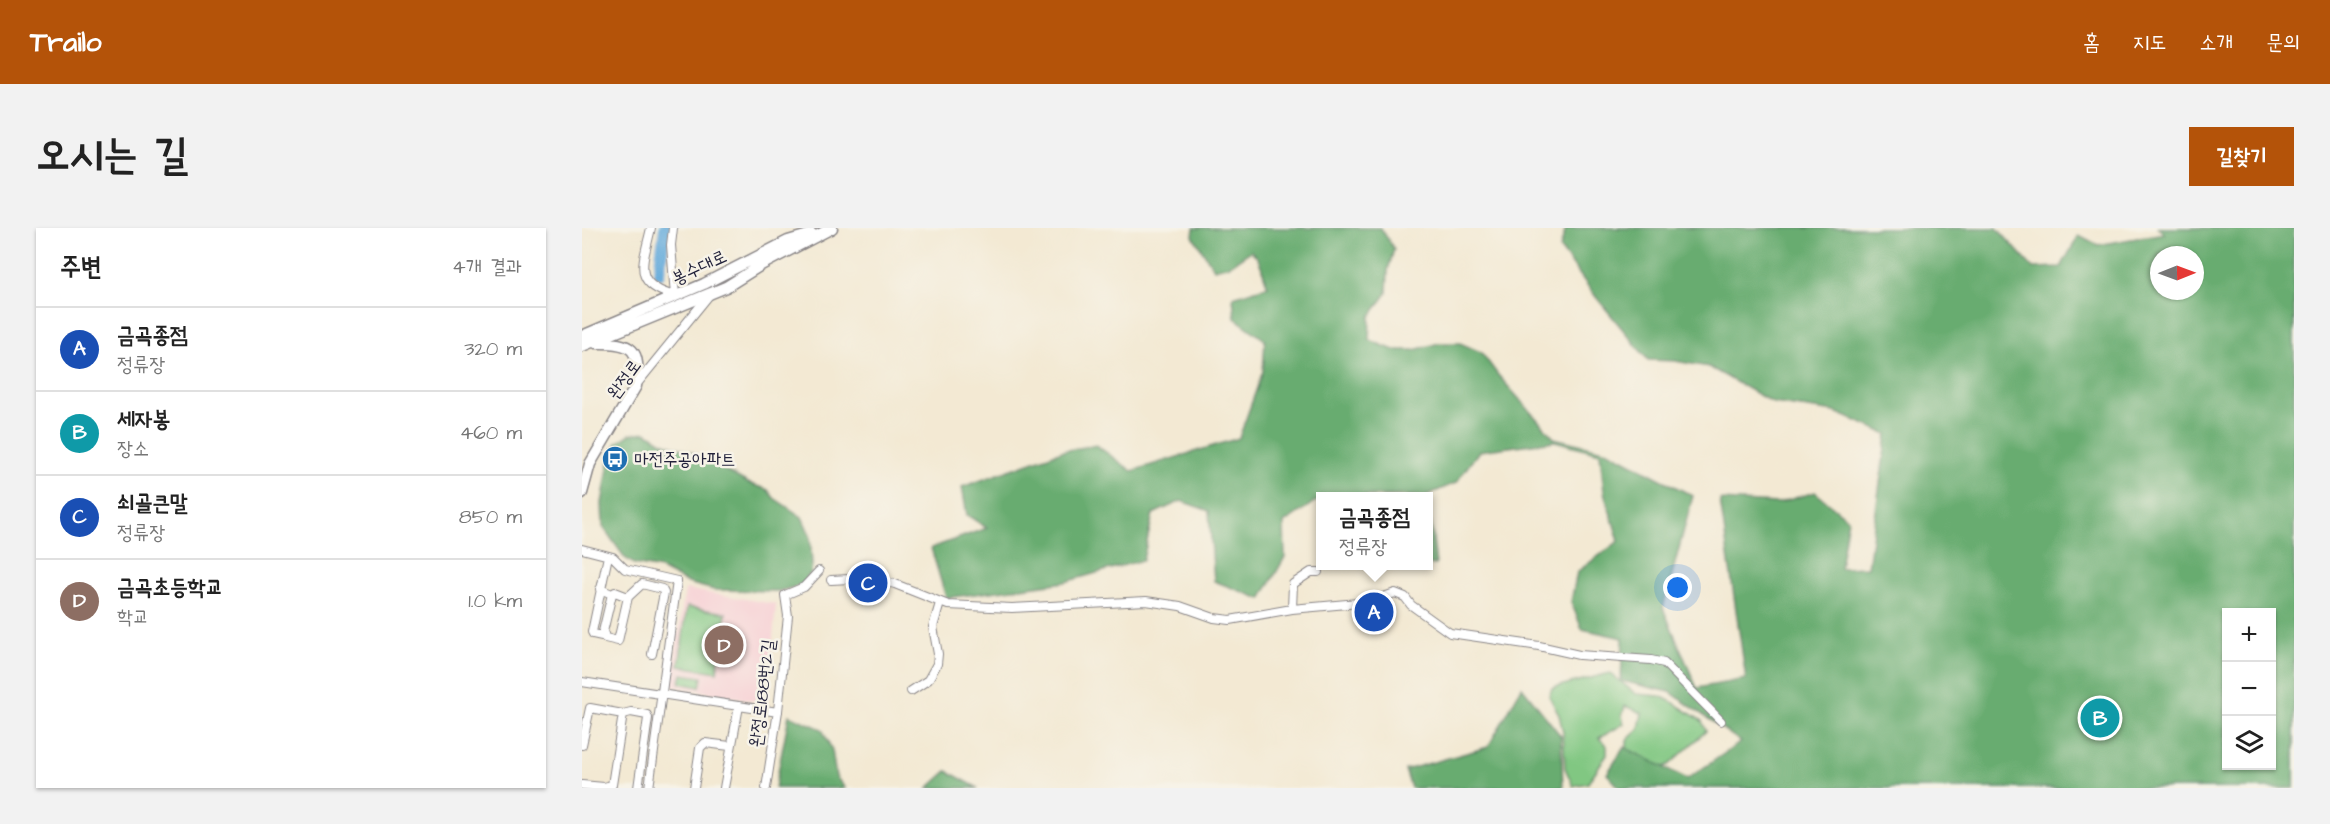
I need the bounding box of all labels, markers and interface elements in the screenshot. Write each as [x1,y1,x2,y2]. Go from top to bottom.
text: Trailo [30,23,102,62]
text: 홈 [2083,28,2100,57]
text: 지도 [2133,28,2166,57]
text: 소개 [2199,28,2233,57]
text: 문의 [2266,28,2300,57]
text: 오시는 길 [36,127,188,185]
button: 길찾기 [2189,127,2294,186]
street label: 봉수대로 [668,244,731,291]
north arrow [2150,246,2204,300]
text: 주변 [60,249,102,285]
text: 4개 결과 [452,253,522,281]
text: 금곡종점 [117,320,188,351]
text: A [73,335,86,363]
text: 320 m [464,335,522,363]
text: 정류장 [117,351,165,379]
street label: 완정로 [602,354,647,404]
text: 세자봉 [117,404,170,435]
text: B [72,419,87,447]
text: 460 m [460,419,522,447]
text: 장소 [117,435,149,463]
bus stop icon: 마전주공아파트 [600,444,630,474]
place label: 마전주공아파트 [634,447,735,472]
text: 쇠골큰말 [117,488,188,519]
popup [1316,492,1433,570]
text: 금곡종점 [1339,502,1410,533]
text: C [72,503,87,531]
text: 850 m [459,503,522,531]
text: 정류장 [117,519,165,547]
text: 정류장 [1339,533,1387,561]
pin: C [848,560,888,606]
text: 금곡초등학교 [117,572,223,603]
your location [1663,573,1692,602]
text: D [73,587,86,615]
text: 1.0 km [468,587,522,615]
pin: A [1354,590,1394,634]
text: 학교 [117,603,149,631]
map controls [2222,608,2276,770]
button: + [2222,608,2276,662]
pin: D [704,622,744,668]
street label: 완정로188번2길 [743,637,782,748]
button: − [2222,662,2276,716]
pin: B [2080,696,2120,740]
button: layers [2222,716,2276,770]

